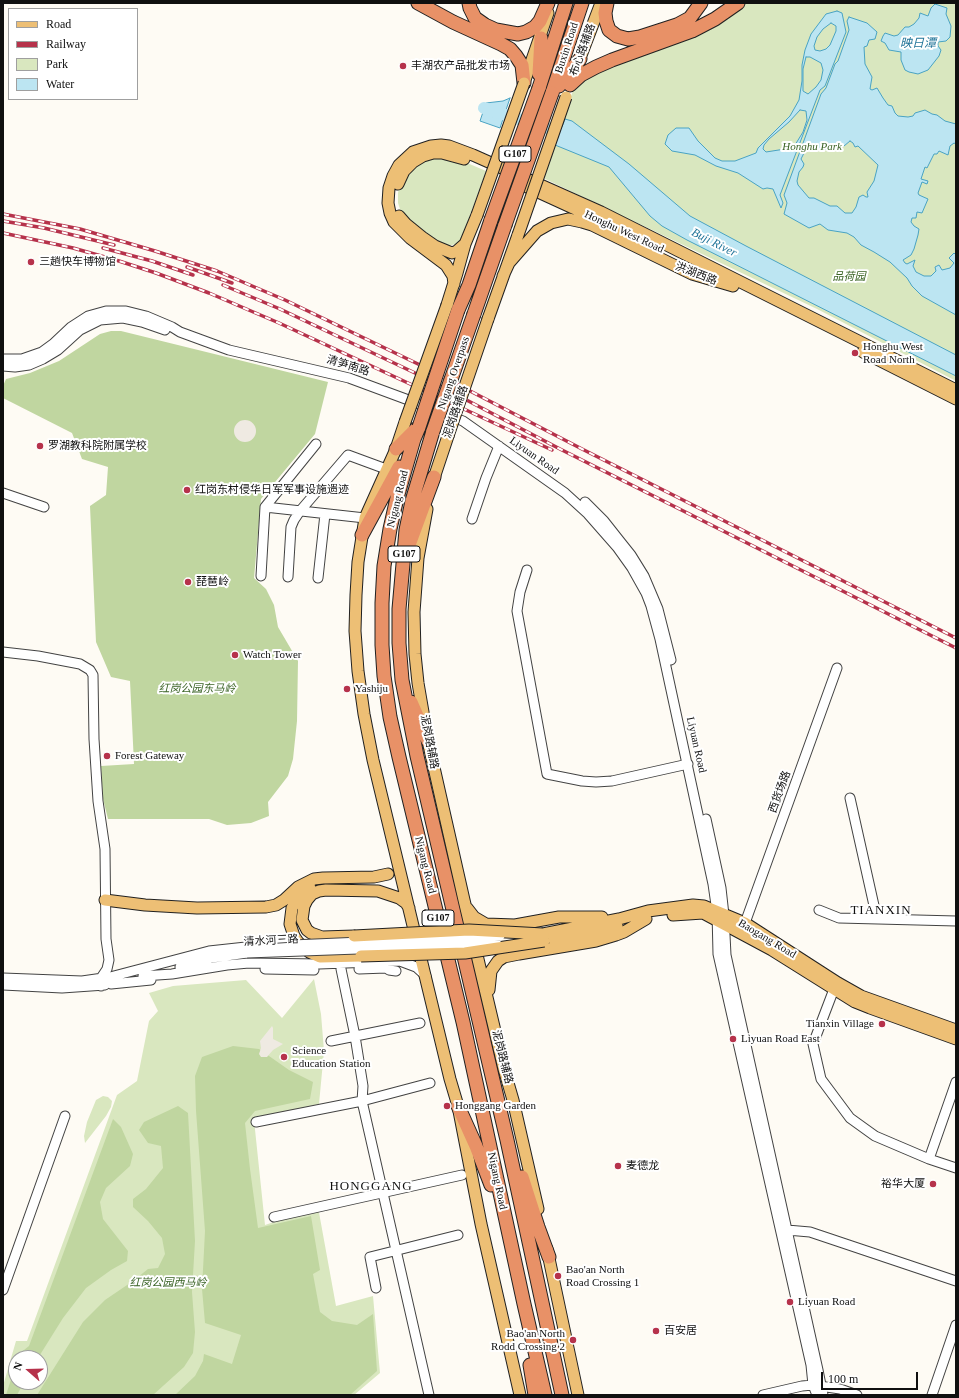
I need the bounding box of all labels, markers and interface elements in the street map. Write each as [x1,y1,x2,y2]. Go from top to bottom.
legend [8,8,138,100]
text: Road [46,17,71,31]
street label: Buxin Road [553,21,581,75]
street label: 布心路辅路 [567,22,599,78]
text: Railway [46,37,86,51]
water label: 映日潭 [900,37,936,51]
text: Park [46,57,68,71]
place label: 丰湖农产品批发市场 [411,59,510,73]
marker: 丰湖农产品批发市场 [398,61,408,71]
text: Water [46,77,74,91]
park label: Honghu Park [782,140,842,154]
road number: G107 [499,146,531,162]
street label: Honghu West Road [582,208,666,256]
water label: Buji River [689,225,739,261]
place label: 三趟快车博物馆 [39,255,116,269]
marker: 三趟快车博物馆 [26,257,36,267]
street label: 洪湖西路 [673,260,719,288]
park label: 品荷园 [833,270,865,284]
street label: Nigang Overpass [435,335,473,411]
place label: Honghu West Road North [863,340,923,366]
marker: Honghu West Road North [850,348,860,358]
street label: 清笋南路 [325,353,371,379]
street label: 泥岗路辅路 [441,384,471,440]
street label: Liyuan Road [507,434,561,478]
place label: 罗湖教科院附属学校 [48,439,147,453]
marker: 罗湖教科院附属学校 [35,441,45,451]
street label: Nigang Road [385,469,411,529]
place label: 红岗东村侵华日军军事设施遗迹 [195,483,349,497]
marker: 红岗东村侵华日军军事设施遗迹 [182,485,192,495]
road number: G107 [388,546,420,562]
place label: 琵琶岭 [196,575,229,589]
marker: 琵琶岭 [183,577,193,587]
place label: Watch Tower [243,648,302,662]
marker: Watch Tower [230,650,240,660]
park label: 红岗公园东马岭 [159,682,235,696]
place label: Yashiju [355,682,388,696]
marker: Yashiju [342,684,352,694]
street label: 泥岗路辅路 [417,714,441,770]
street label: Liyuan Road [683,716,709,774]
place label: Forest Gateway [115,749,184,763]
marker: Forest Gateway [102,751,112,761]
street label: 西货场路 [766,769,794,815]
street label: Nigang Road [412,835,438,895]
district label: TIANXIN [850,903,912,919]
road number: G107 [422,910,454,926]
street label: Baogang Road [736,917,798,961]
street label: 清水河三路 [243,933,299,949]
place label: Tianxin Village [806,1017,874,1031]
marker: Tianxin Village [877,1019,887,1029]
street label: 泥岗路辅路 [489,1029,515,1085]
place label: Liyuan Road East [741,1032,820,1046]
marker: Liyuan Road East [728,1034,738,1044]
place label: Science Education Station [292,1044,371,1070]
marker: Science Education Station [279,1052,289,1062]
place label: Honggang Garden [455,1099,536,1113]
marker: Honggang Garden [442,1101,452,1111]
street label: Nigang Road [484,1151,510,1211]
place label: 麦德龙 [626,1159,659,1173]
marker: 麦德龙 [613,1161,623,1171]
place label: 裕华大厦 [881,1177,925,1191]
district label: HONGGANG [329,1179,413,1195]
marker: 裕华大厦 [928,1179,938,1189]
place label: Bao'an North Road Crossing 1 [566,1263,639,1289]
marker: Bao'an North Road Crossing 1 [553,1271,563,1281]
park label: 红岗公园西马岭 [130,1276,206,1290]
place label: Liyuan Road [798,1295,855,1309]
marker: Liyuan Road [785,1297,795,1307]
place label: 百安居 [664,1324,697,1338]
marker: 百安居 [651,1326,661,1336]
place label: Bao'an North Rodd Crossing 2 [491,1327,565,1353]
marker: Bao'an North Rodd Crossing 2 [568,1335,578,1345]
north arrow [8,1350,48,1390]
text: N [11,1360,25,1372]
scale bar [823,1364,920,1390]
text: 100 m [828,1372,858,1386]

